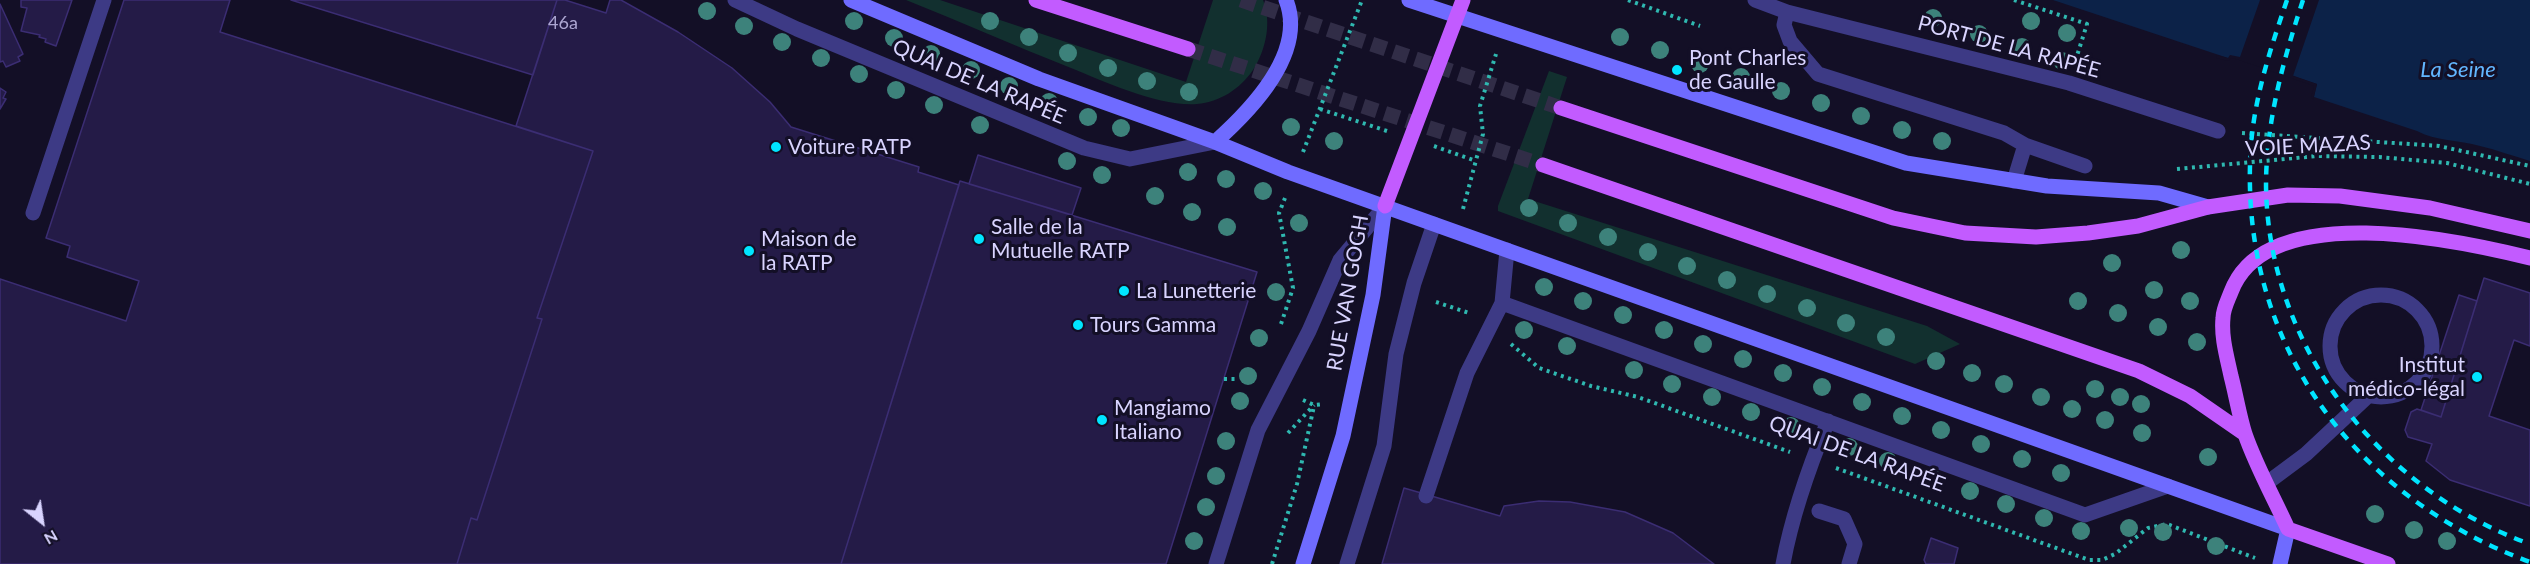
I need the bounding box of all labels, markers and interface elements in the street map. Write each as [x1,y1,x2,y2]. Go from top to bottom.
street label: PORT DE LA RAPÉE [1915,11,2103,83]
house number: 46a [548,12,578,34]
street label: QUAI DE LA RAPÉE [889,34,1069,130]
place label: Pont Charles de Gaulle [1689,45,1806,95]
water label: La Seine [2420,57,2496,83]
marker: Pont Charles de Gaulle [1670,63,1684,77]
street label: VOIE MAZAS [2244,130,2372,162]
place label: Voiture RATP [788,134,911,160]
marker: Voiture RATP [769,140,783,154]
street label: RUE VAN GOGH [1322,213,1374,373]
place label: Salle de la Mutuelle RATP [991,214,1130,264]
place label: Maison de la RATP [761,226,857,276]
marker: Salle de la Mutuelle RATP [972,232,986,246]
marker: Maison de la RATP [742,244,756,258]
place label: La Lunetterie [1136,278,1256,304]
marker: La Lunetterie [1117,284,1131,298]
place label: Tours Gamma [1090,312,1216,338]
marker: Tours Gamma [1071,318,1085,332]
place label: Institut médico-légal [2348,352,2465,402]
marker: Institut médico-légal [2470,370,2484,384]
place label: Mangiamo Italiano [1114,395,1211,445]
street label: QUAI DE LA RAPÉE [1766,410,1948,498]
marker: Mangiamo Italiano [1095,413,1109,427]
north arrow [12,492,72,552]
text: N [41,527,61,549]

